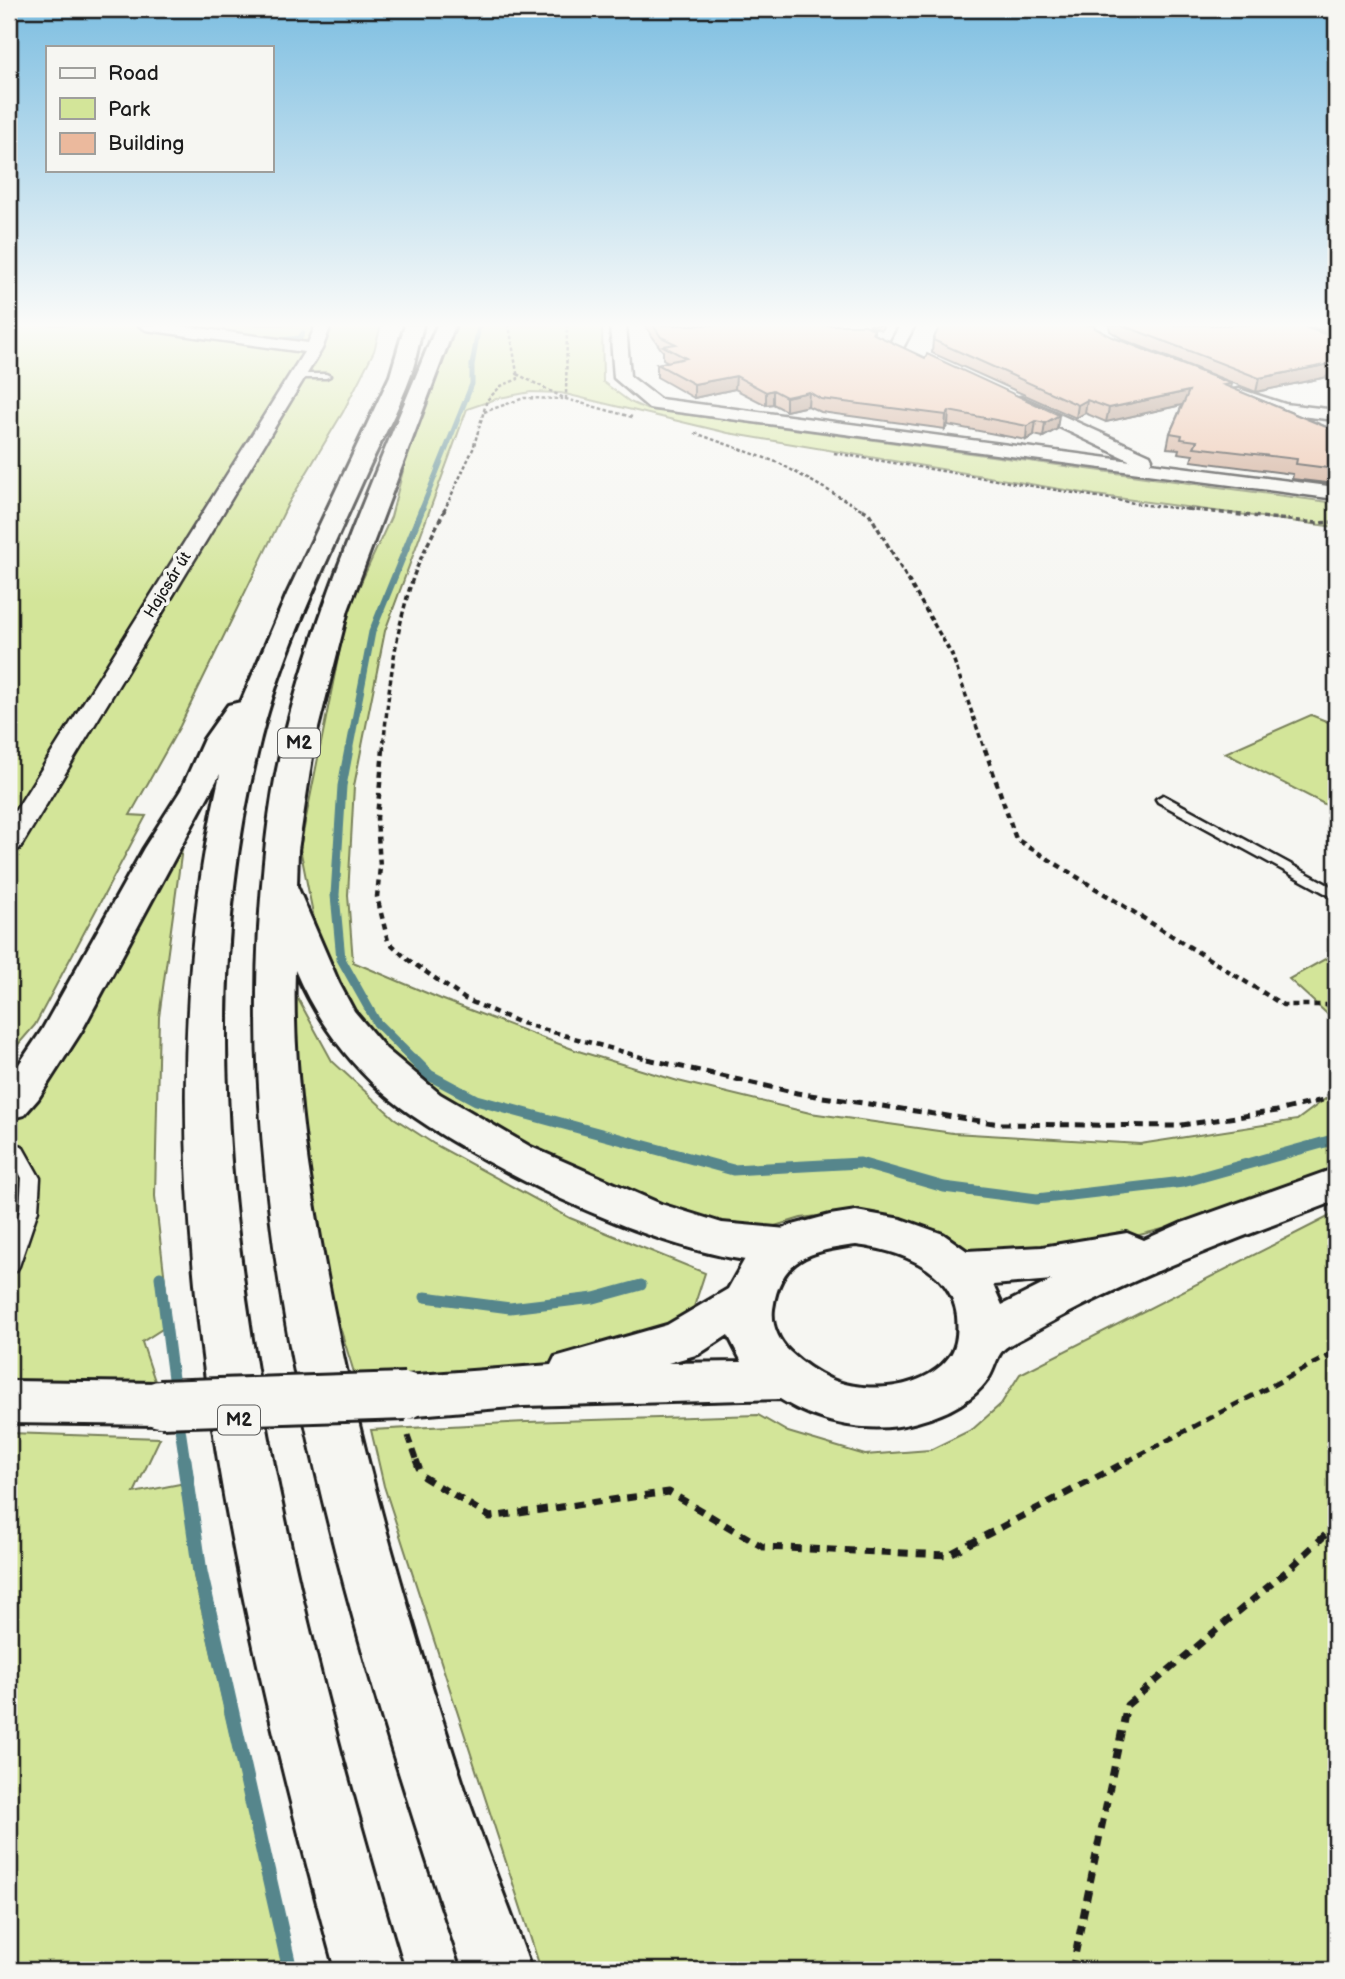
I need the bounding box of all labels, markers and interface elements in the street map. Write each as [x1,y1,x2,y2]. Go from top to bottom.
legend [46,46,273,172]
text: Road [108,61,159,86]
text: Park [108,97,151,122]
text: Building [108,131,184,156]
street label: Hajcsár út [140,549,196,621]
road number: M2 [278,728,320,758]
road number: M2 [218,1406,260,1434]

